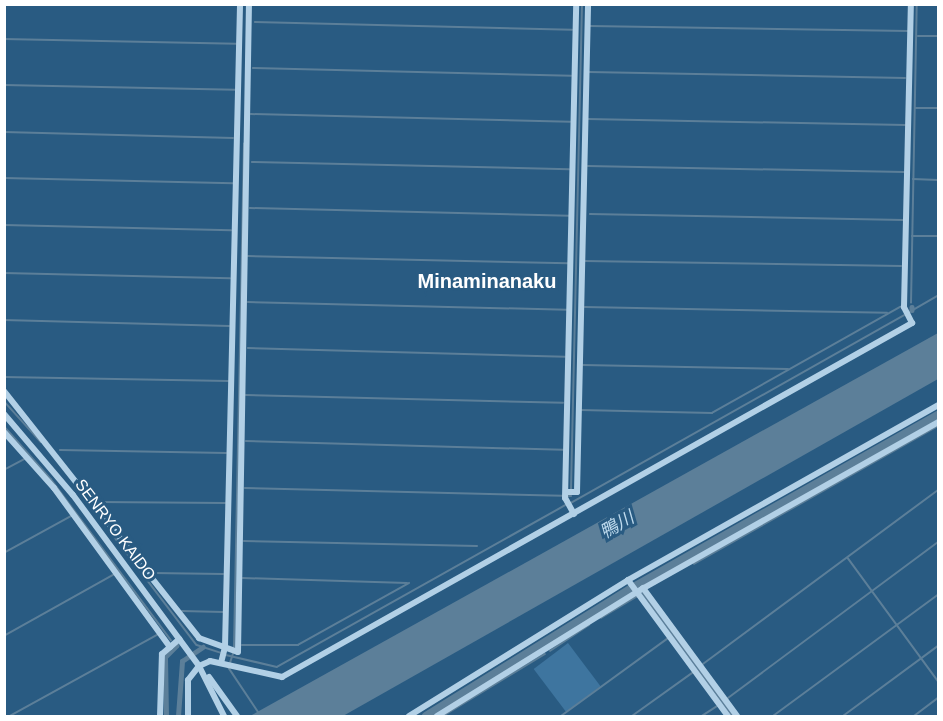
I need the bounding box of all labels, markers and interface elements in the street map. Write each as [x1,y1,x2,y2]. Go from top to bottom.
district label: Minaminanaku [418,269,556,293]
street label: SENRYO KAIDO [71,476,159,584]
water label: 鴨川 [596,507,638,543]

